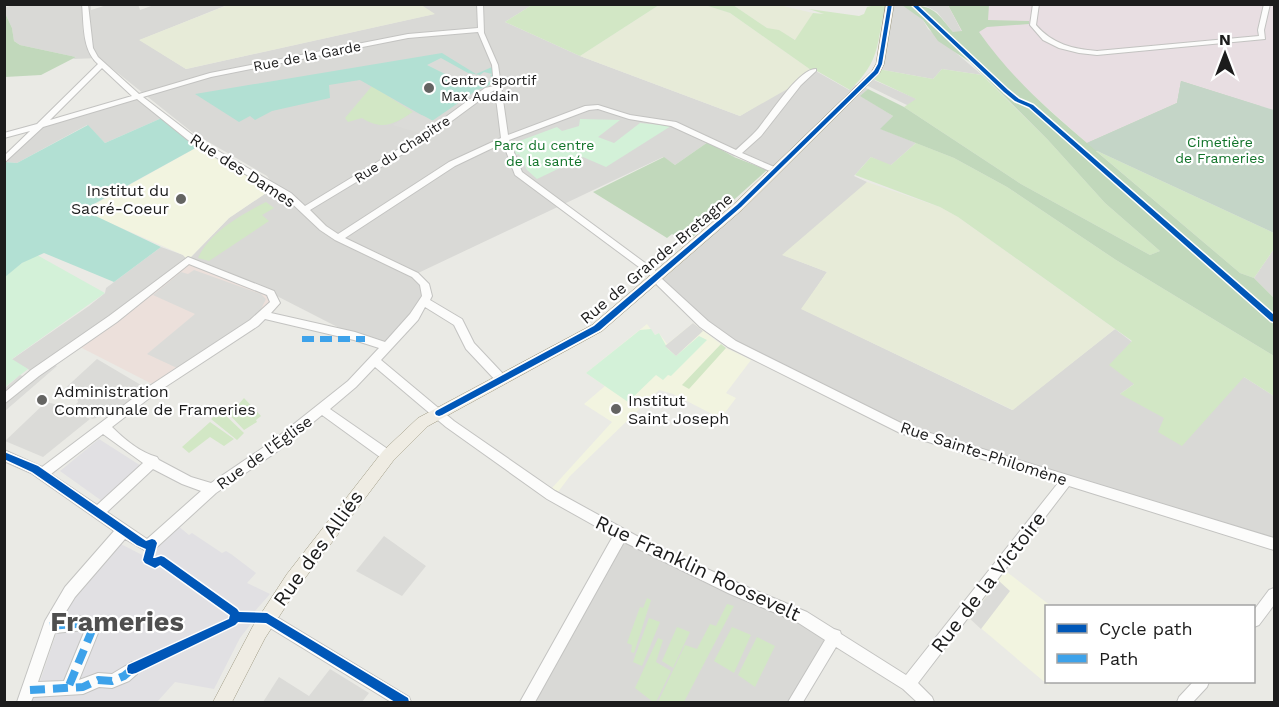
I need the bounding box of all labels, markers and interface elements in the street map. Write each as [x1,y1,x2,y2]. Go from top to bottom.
north arrow [1195,24,1255,84]
text: N [1219,30,1231,49]
street label: Rue de la Garde [252,38,362,74]
place label: Centre sportif Max Audain [441,72,537,104]
marker: Centre sportif Max Audain [422,81,436,95]
street label: Rue du Chapitre [351,112,453,186]
street label: Rue des Dames [187,129,299,212]
park label: Cimetière de Frameries [1175,134,1265,166]
park label: Parc du centre de la santé [494,137,594,169]
place label: Institut du Sacré-Coeur [71,181,169,218]
street label: Rue de Grande-Bretagne [576,189,736,328]
marker: Institut du Sacré-Coeur [174,192,188,206]
place label: Administration Communale de Frameries [54,382,256,419]
place label: Institut Saint Joseph [628,391,729,428]
marker: Administration Communale de Frameries [35,393,49,407]
marker: Institut Saint Joseph [609,402,623,416]
street label: Rue de l'Église [213,411,316,493]
street label: Rue Sainte-Philomène [898,418,1070,489]
street label: Rue des Alliés [268,485,368,611]
street label: Rue de la Victoire [925,507,1051,657]
street label: Rue Franklin Roosevelt [592,510,805,626]
legend [1045,605,1255,683]
district label: Frameries [50,606,184,638]
text: Cycle path [1099,618,1193,639]
text: Path [1099,648,1139,669]

